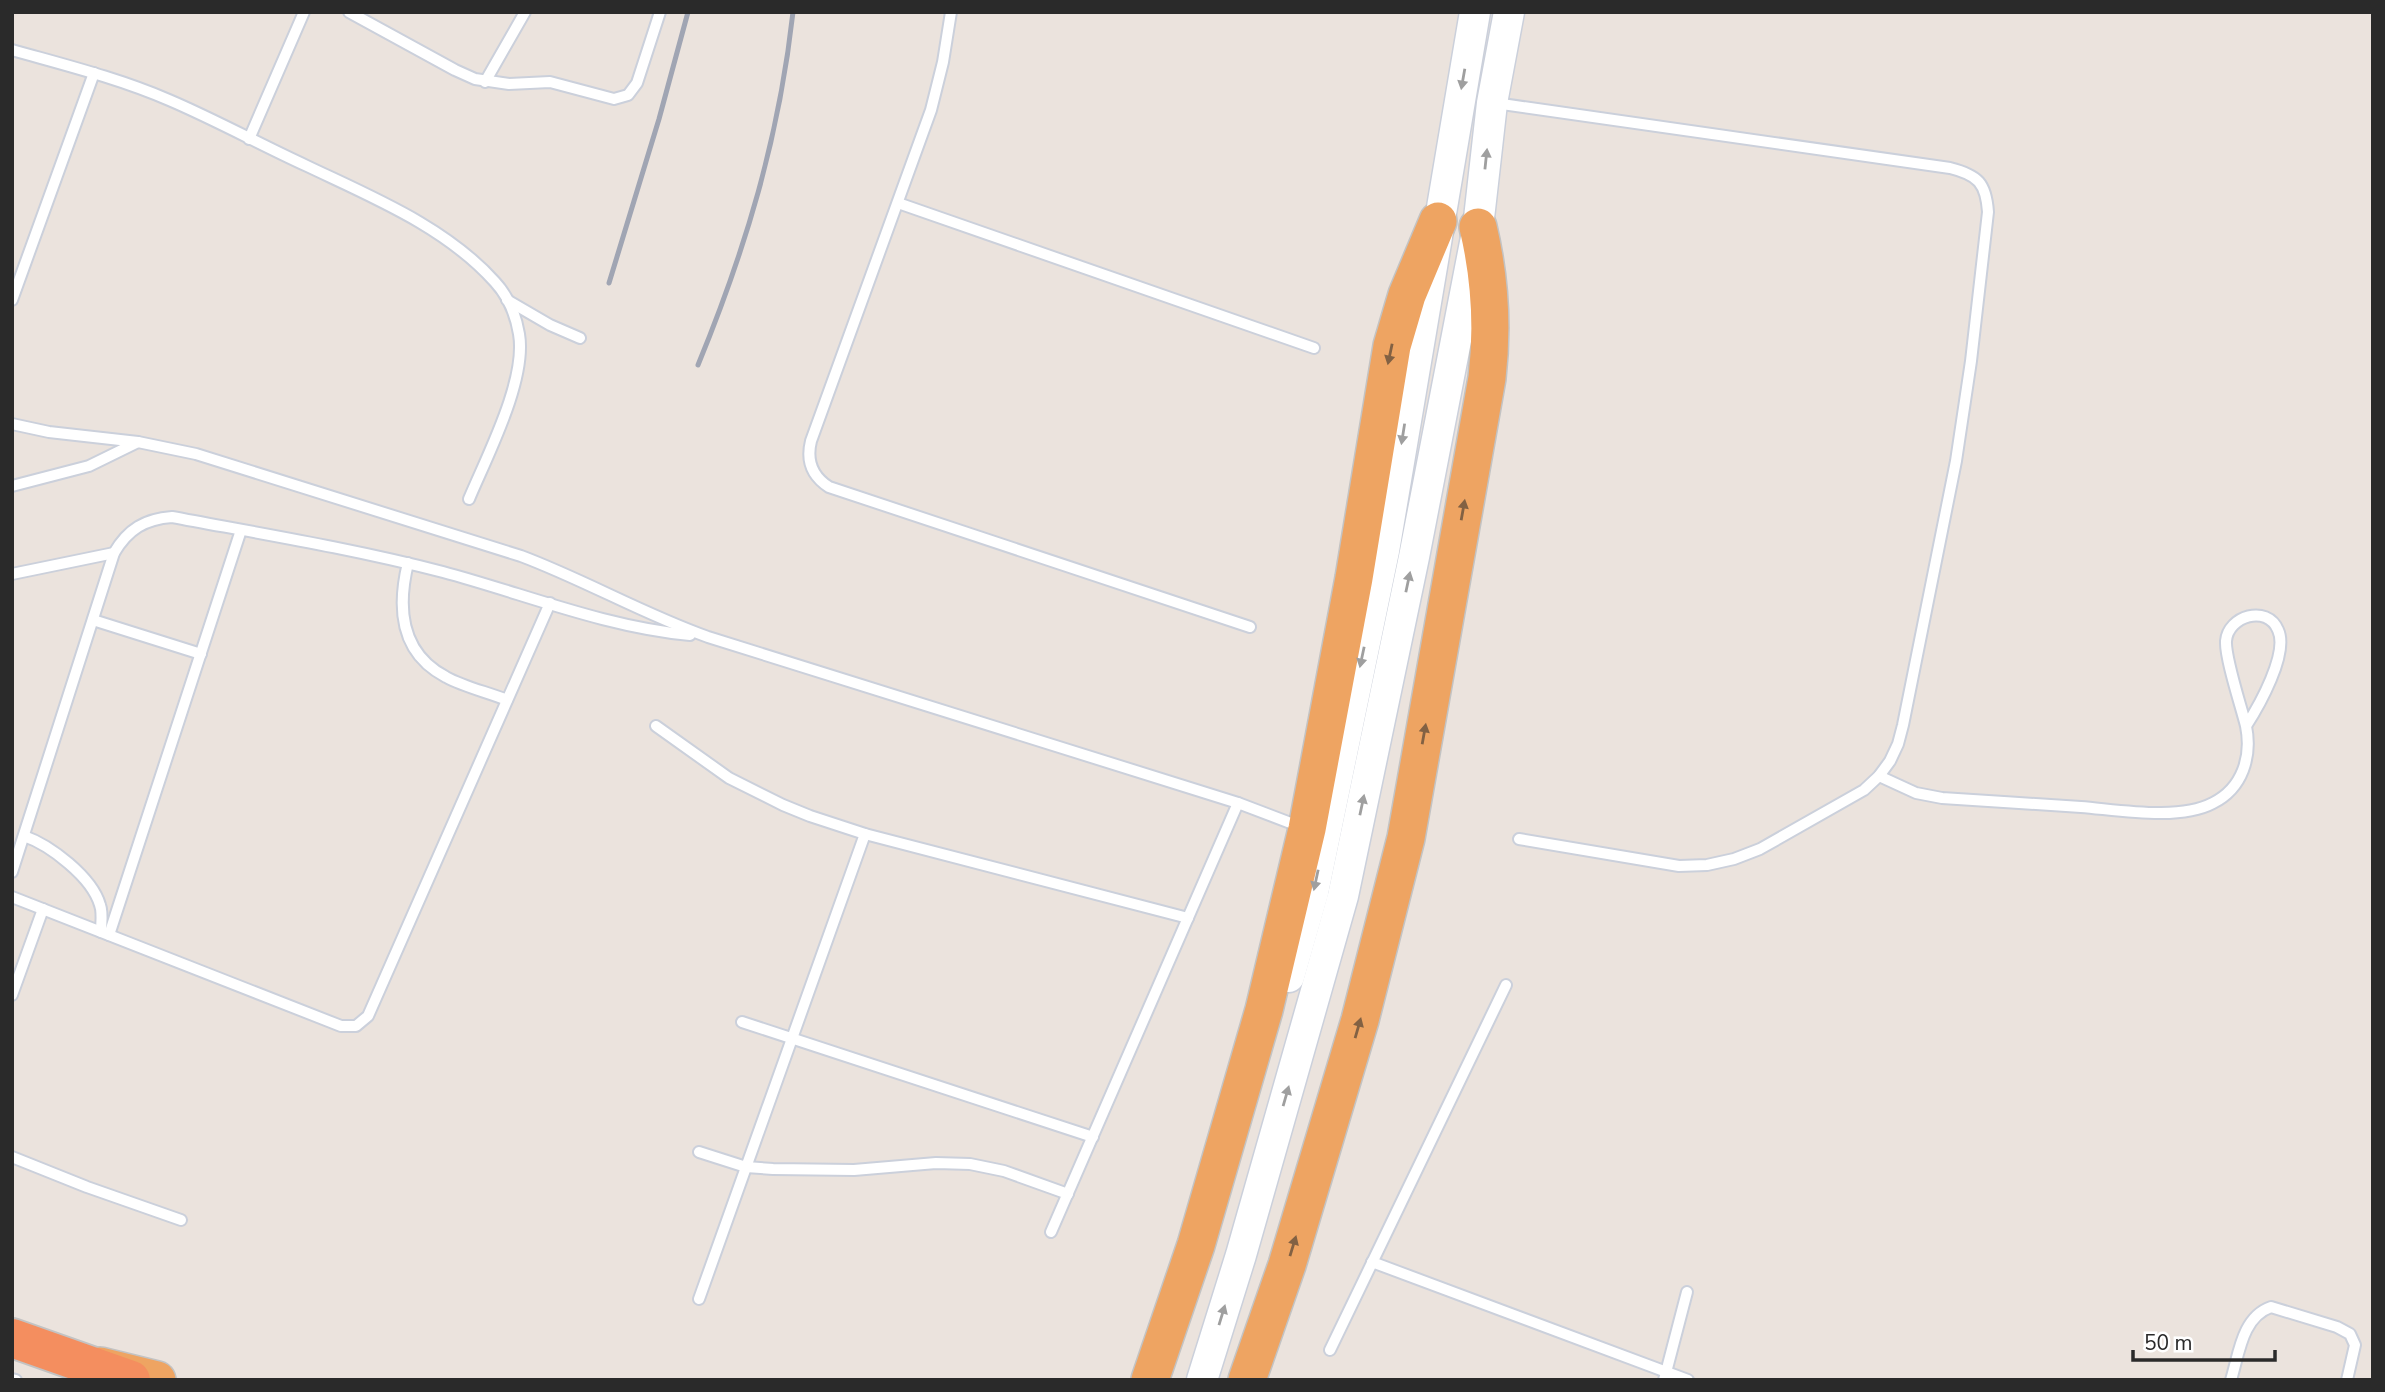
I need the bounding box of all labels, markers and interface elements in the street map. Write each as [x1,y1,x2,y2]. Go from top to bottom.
one-way arrow [1457,69,1468,91]
one-way arrow [1480,148,1491,170]
one-way arrow [1385,343,1396,365]
one-way arrow [1397,423,1408,445]
one-way arrow [1458,499,1469,521]
one-way arrow [1403,571,1414,593]
one-way arrow [1356,646,1367,668]
one-way arrow [1419,723,1430,745]
one-way arrow [1357,794,1368,816]
one-way arrow [1310,869,1321,891]
one-way arrow [1353,1017,1363,1038]
one-way arrow [1282,1086,1292,1107]
one-way arrow [1288,1235,1298,1256]
one-way arrow [1218,1304,1228,1325]
scale bar [2133,1318,2275,1362]
text: 50 m [2144,1329,2193,1357]

